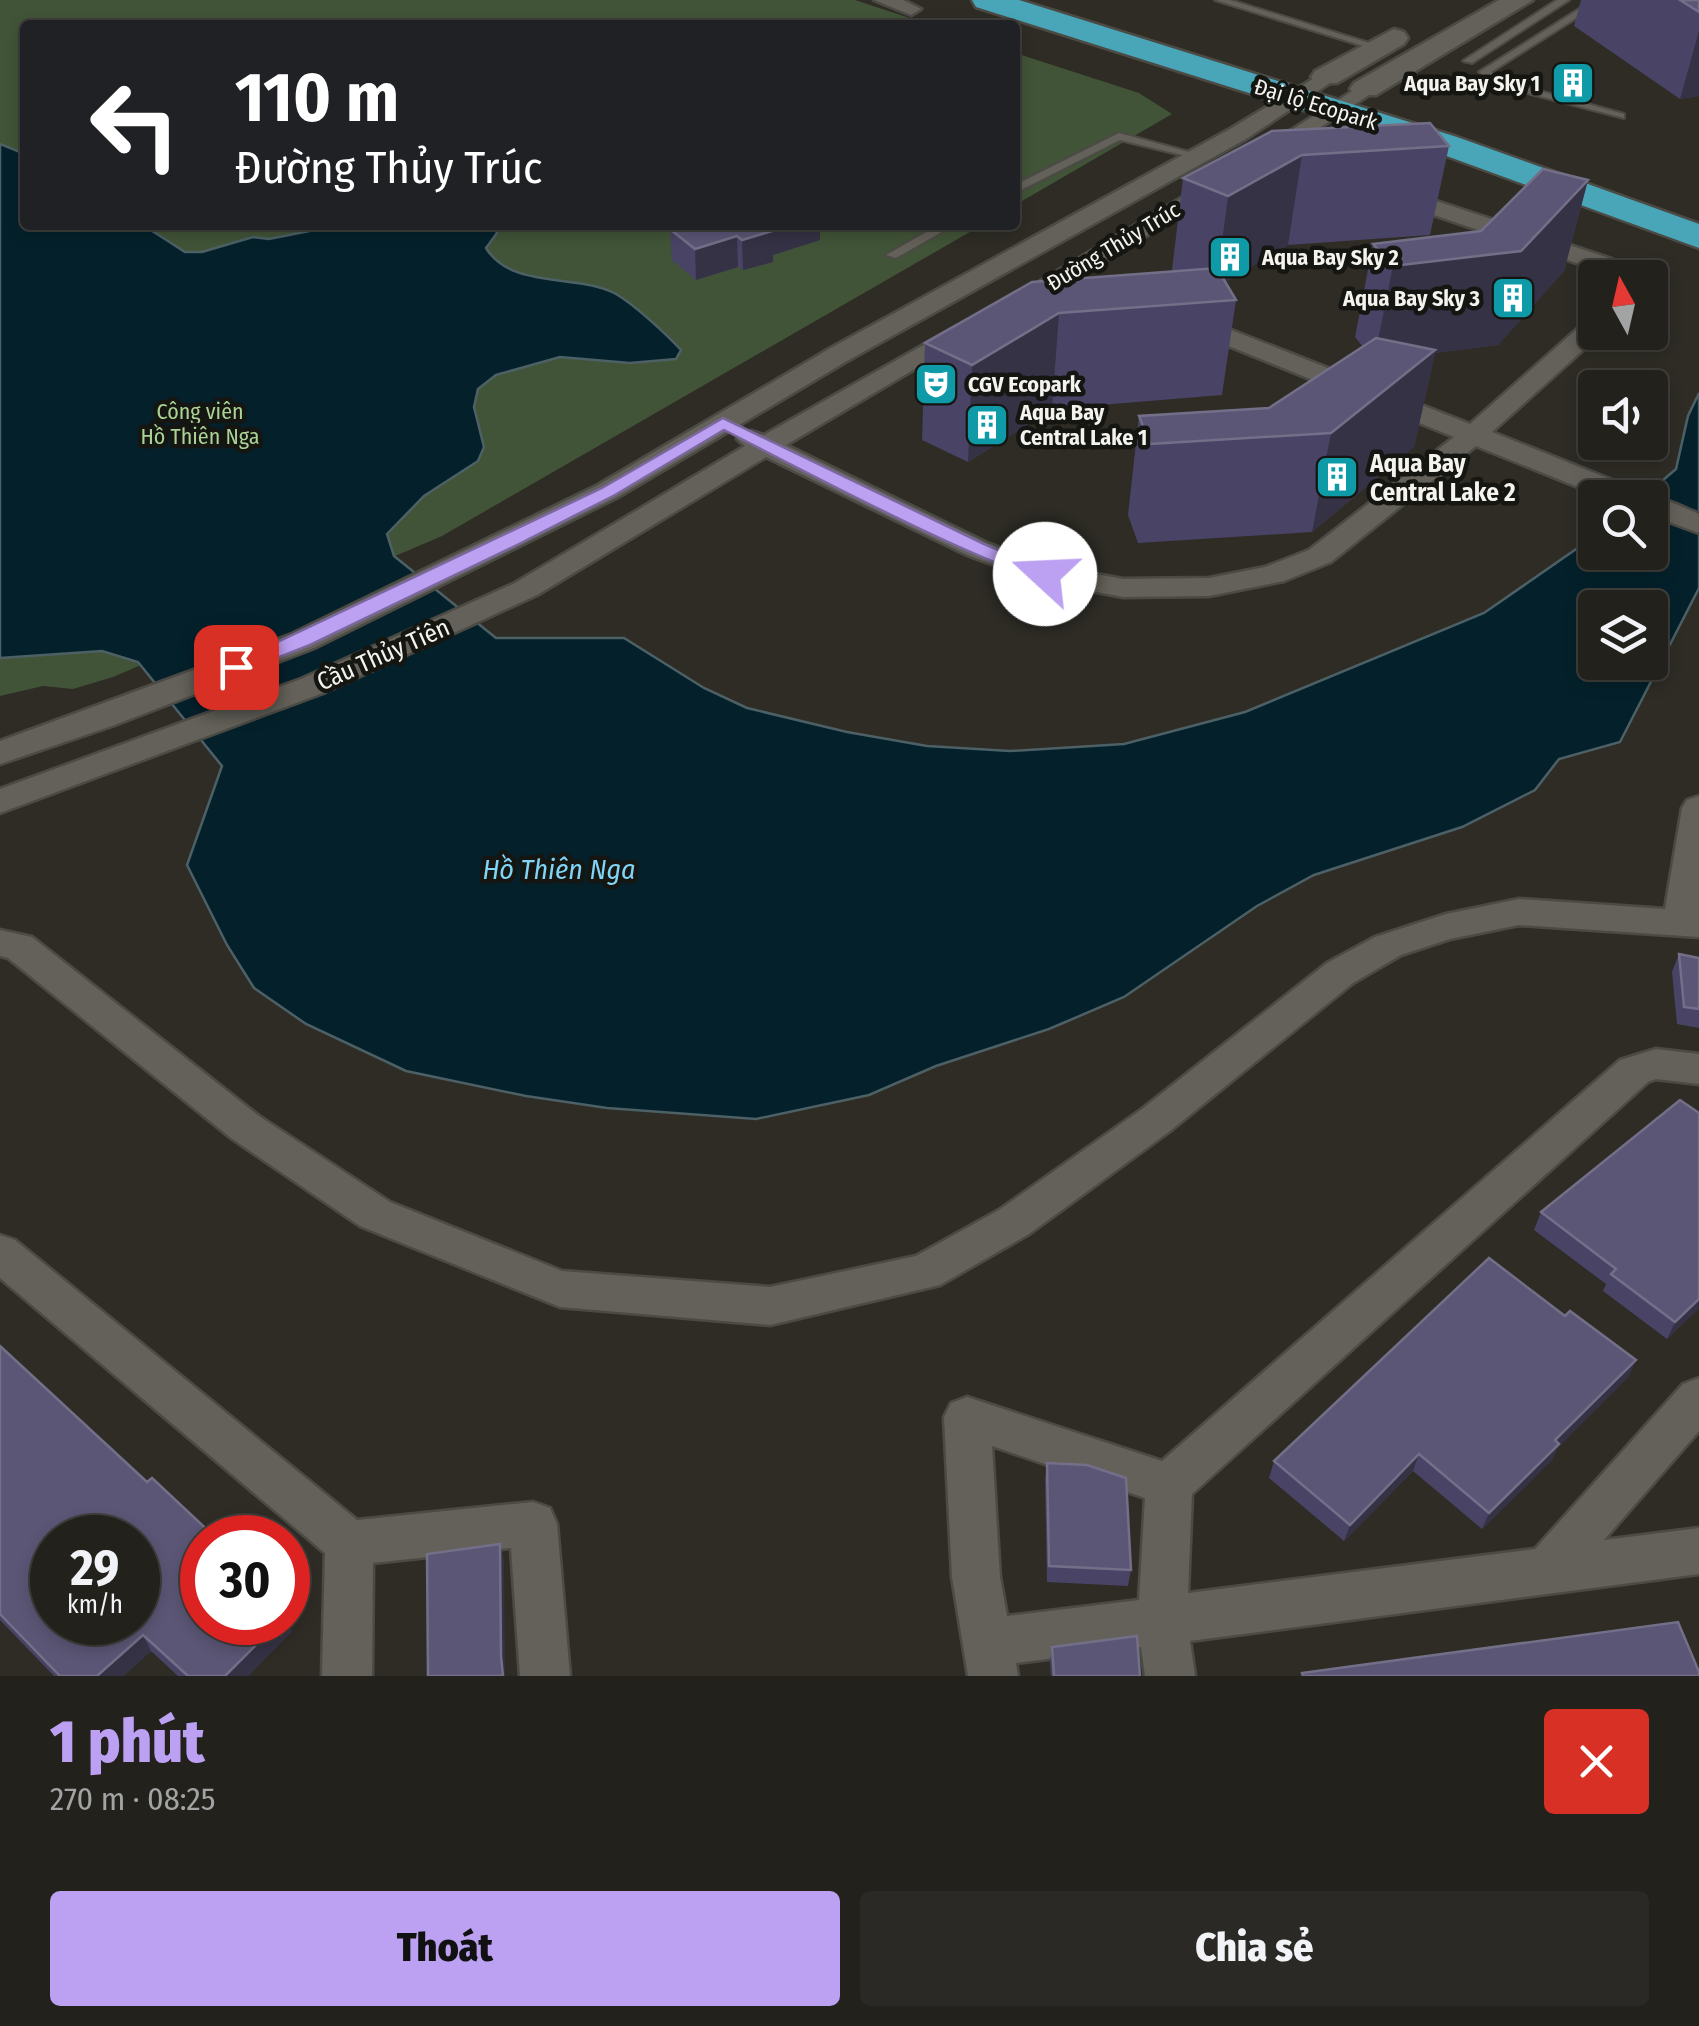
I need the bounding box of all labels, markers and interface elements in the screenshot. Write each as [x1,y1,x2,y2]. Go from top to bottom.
text: 110 m [235,56,399,140]
icon: left [70,60,200,190]
building icon: Aqua Bay Sky 1 [1550,60,1596,106]
place label: Aqua Bay Sky 1 [1403,70,1540,97]
street label: Đại lộ Ecopark [1251,73,1381,136]
text: Đường Thủy Trúc [235,141,542,195]
street label: Đường Thủy Trúc [1042,196,1185,297]
building icon: Aqua Bay Sky 2 [1207,234,1253,280]
place label: Aqua Bay Sky 2 [1261,244,1399,271]
north arrow [1578,260,1668,350]
map controls [1578,260,1668,680]
building icon: Aqua Bay Sky 3 [1490,275,1536,321]
place label: Aqua Bay Sky 3 [1342,285,1480,312]
theatre icon: CGV Ecopark [913,361,959,407]
button: sound [1578,370,1668,460]
place label: CGV Ecopark [968,371,1082,398]
park label: Công viên Hồ Thiên Nga [140,398,260,450]
place label: Aqua Bay Central Lake 1 [1019,399,1147,451]
building icon: Aqua Bay Central Lake 1 [964,402,1010,448]
place label: Aqua Bay Central Lake 2 [1369,449,1516,508]
building icon: Aqua Bay Central Lake 2 [1314,454,1360,500]
button: search [1578,480,1668,570]
position arrow [993,522,1097,626]
button: layers [1578,590,1668,680]
street label: Cầu Thủy Tiên [312,612,454,697]
pin [194,625,279,710]
icon: arrive [209,640,264,695]
water label: Hồ Thiên Nga [482,853,636,886]
speed limit sign: 30 [180,1515,310,1645]
text: 29 [71,1538,119,1598]
text: km/h [67,1590,123,1620]
text: 1 phút [50,1706,205,1778]
button: close [1544,1709,1649,1814]
text: 270 m · 08:25 [50,1780,215,1818]
button: Thoát [50,1891,840,2006]
button: Chia sẻ [860,1891,1649,2006]

